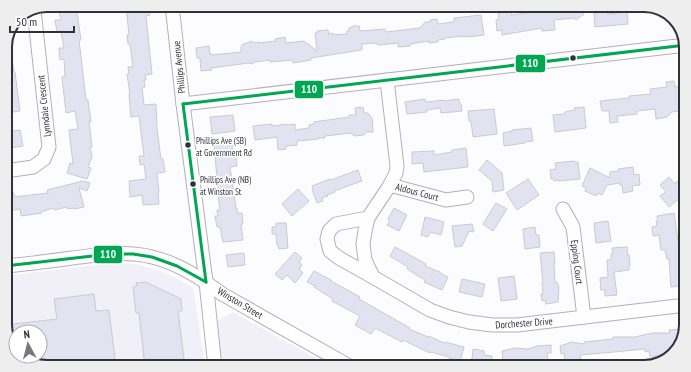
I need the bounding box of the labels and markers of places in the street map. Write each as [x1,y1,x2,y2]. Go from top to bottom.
unlabelled marker [568,53,578,63]
place label: Phillips Ave (SB) at Government Rd [196,135,252,158]
marker: Phillips Ave (SB) at Government Rd [183,140,193,150]
place label: Phillips Ave (NB) at Winston St [200,174,252,197]
marker: Phillips Ave (NB) at Winston St [188,179,198,189]

